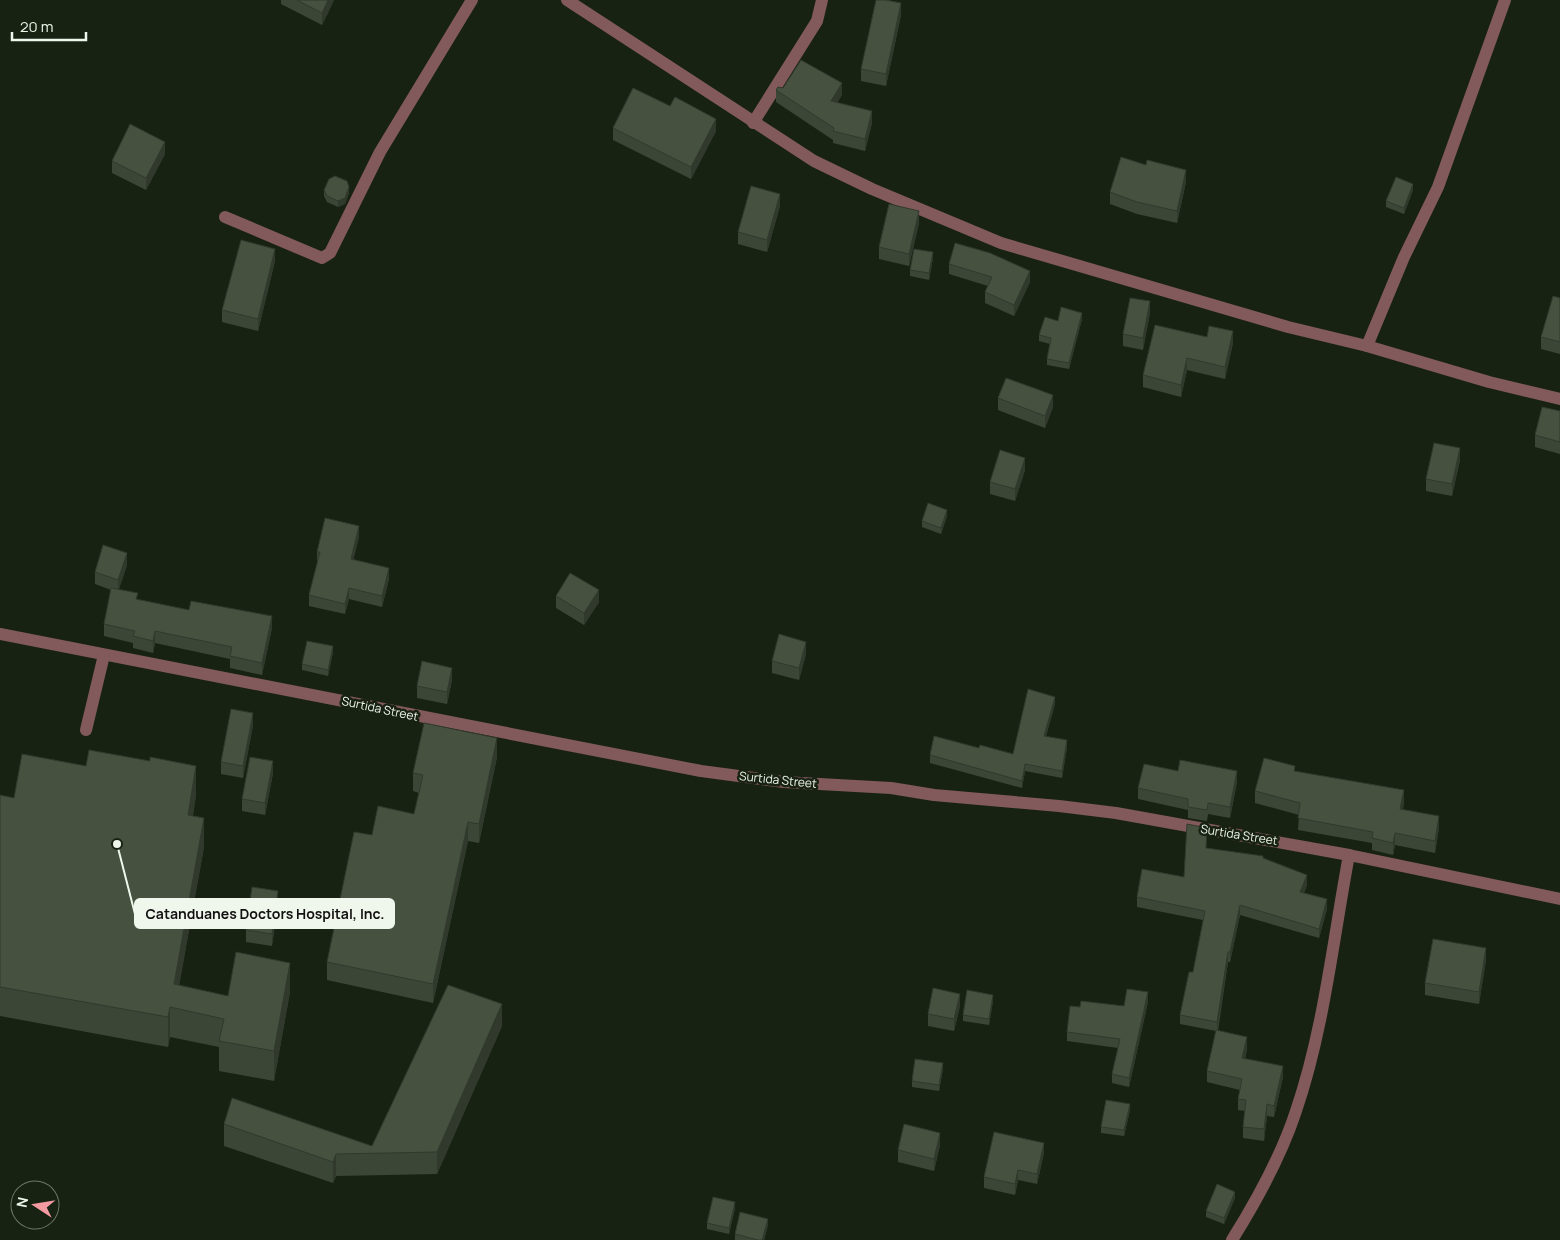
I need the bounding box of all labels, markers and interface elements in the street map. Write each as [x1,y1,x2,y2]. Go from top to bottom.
scale bar [12,10,86,42]
text: 20 m [20,16,53,37]
street label: Surtida Street [340,692,420,725]
street label: Surtida Street [738,767,818,792]
street label: Surtida Street [1199,820,1279,849]
callout: Catanduanes Doctors Hospital, Inc. [135,899,394,928]
text: Catanduanes Doctors Hospital, Inc. [145,904,385,923]
north arrow [10,1180,60,1230]
text: N [11,1195,32,1209]

